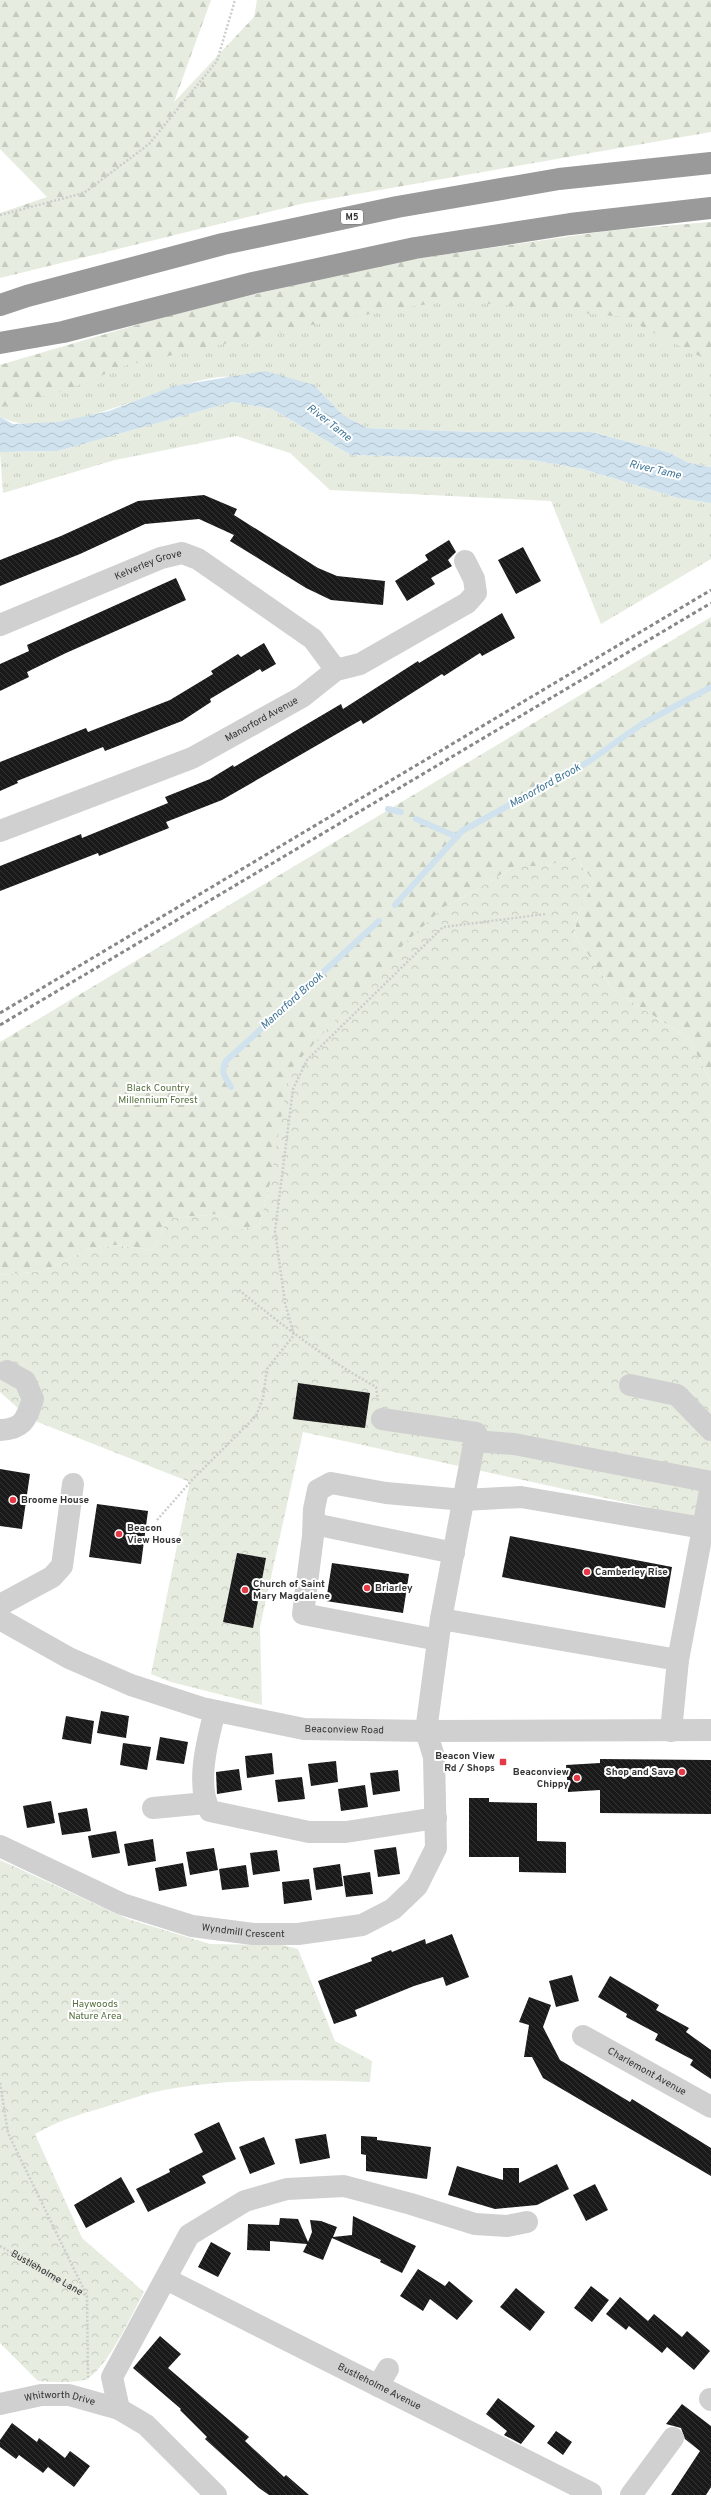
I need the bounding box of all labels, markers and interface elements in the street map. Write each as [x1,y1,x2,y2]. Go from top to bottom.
road number: M5 [341,210,363,224]
water label: River Tame [304,401,354,445]
water label: River Tame [628,457,683,483]
street label: Kelverley Grove [113,547,183,583]
street label: Manorford Avenue [223,694,301,745]
water label: Manorford Brook [507,760,584,811]
water label: Manorford Brook [258,969,327,1033]
park label: Black Country Millennium Forest [118,1082,198,1107]
place label: Broome House [21,1494,90,1507]
marker: Broome House [8,1495,18,1505]
place label: Beacon View House [127,1522,182,1547]
marker: Beacon View House [114,1529,124,1539]
place label: Camberley Rise [595,1566,668,1579]
marker: Camberley Rise [582,1567,592,1577]
place label: Church of Saint Mary Magdalene [253,1578,330,1603]
place label: Briarley [375,1582,413,1595]
marker: Briarley [362,1583,372,1593]
marker: Church of Saint Mary Magdalene [240,1585,250,1595]
street label: Beaconview Road [305,1723,384,1737]
place label: Beacon View Rd / Shops [435,1750,496,1775]
marker: Beacon View Rd / Shops [498,1757,508,1767]
place label: Beaconview Chippy [513,1766,570,1791]
place label: Shop and Save [606,1766,674,1779]
marker: Shop and Save [677,1767,687,1777]
marker: Beaconview Chippy [572,1773,582,1783]
street label: Wyndmill Crescent [201,1921,285,1941]
park label: Haywoods Nature Area [68,1998,122,2023]
street label: Charlemont Avenue [605,2044,689,2099]
street label: Bustleholme Lane [8,2247,85,2299]
street label: Bustleholme Avenue [336,2360,423,2413]
street label: Whitworth Drive [23,2389,97,2409]

